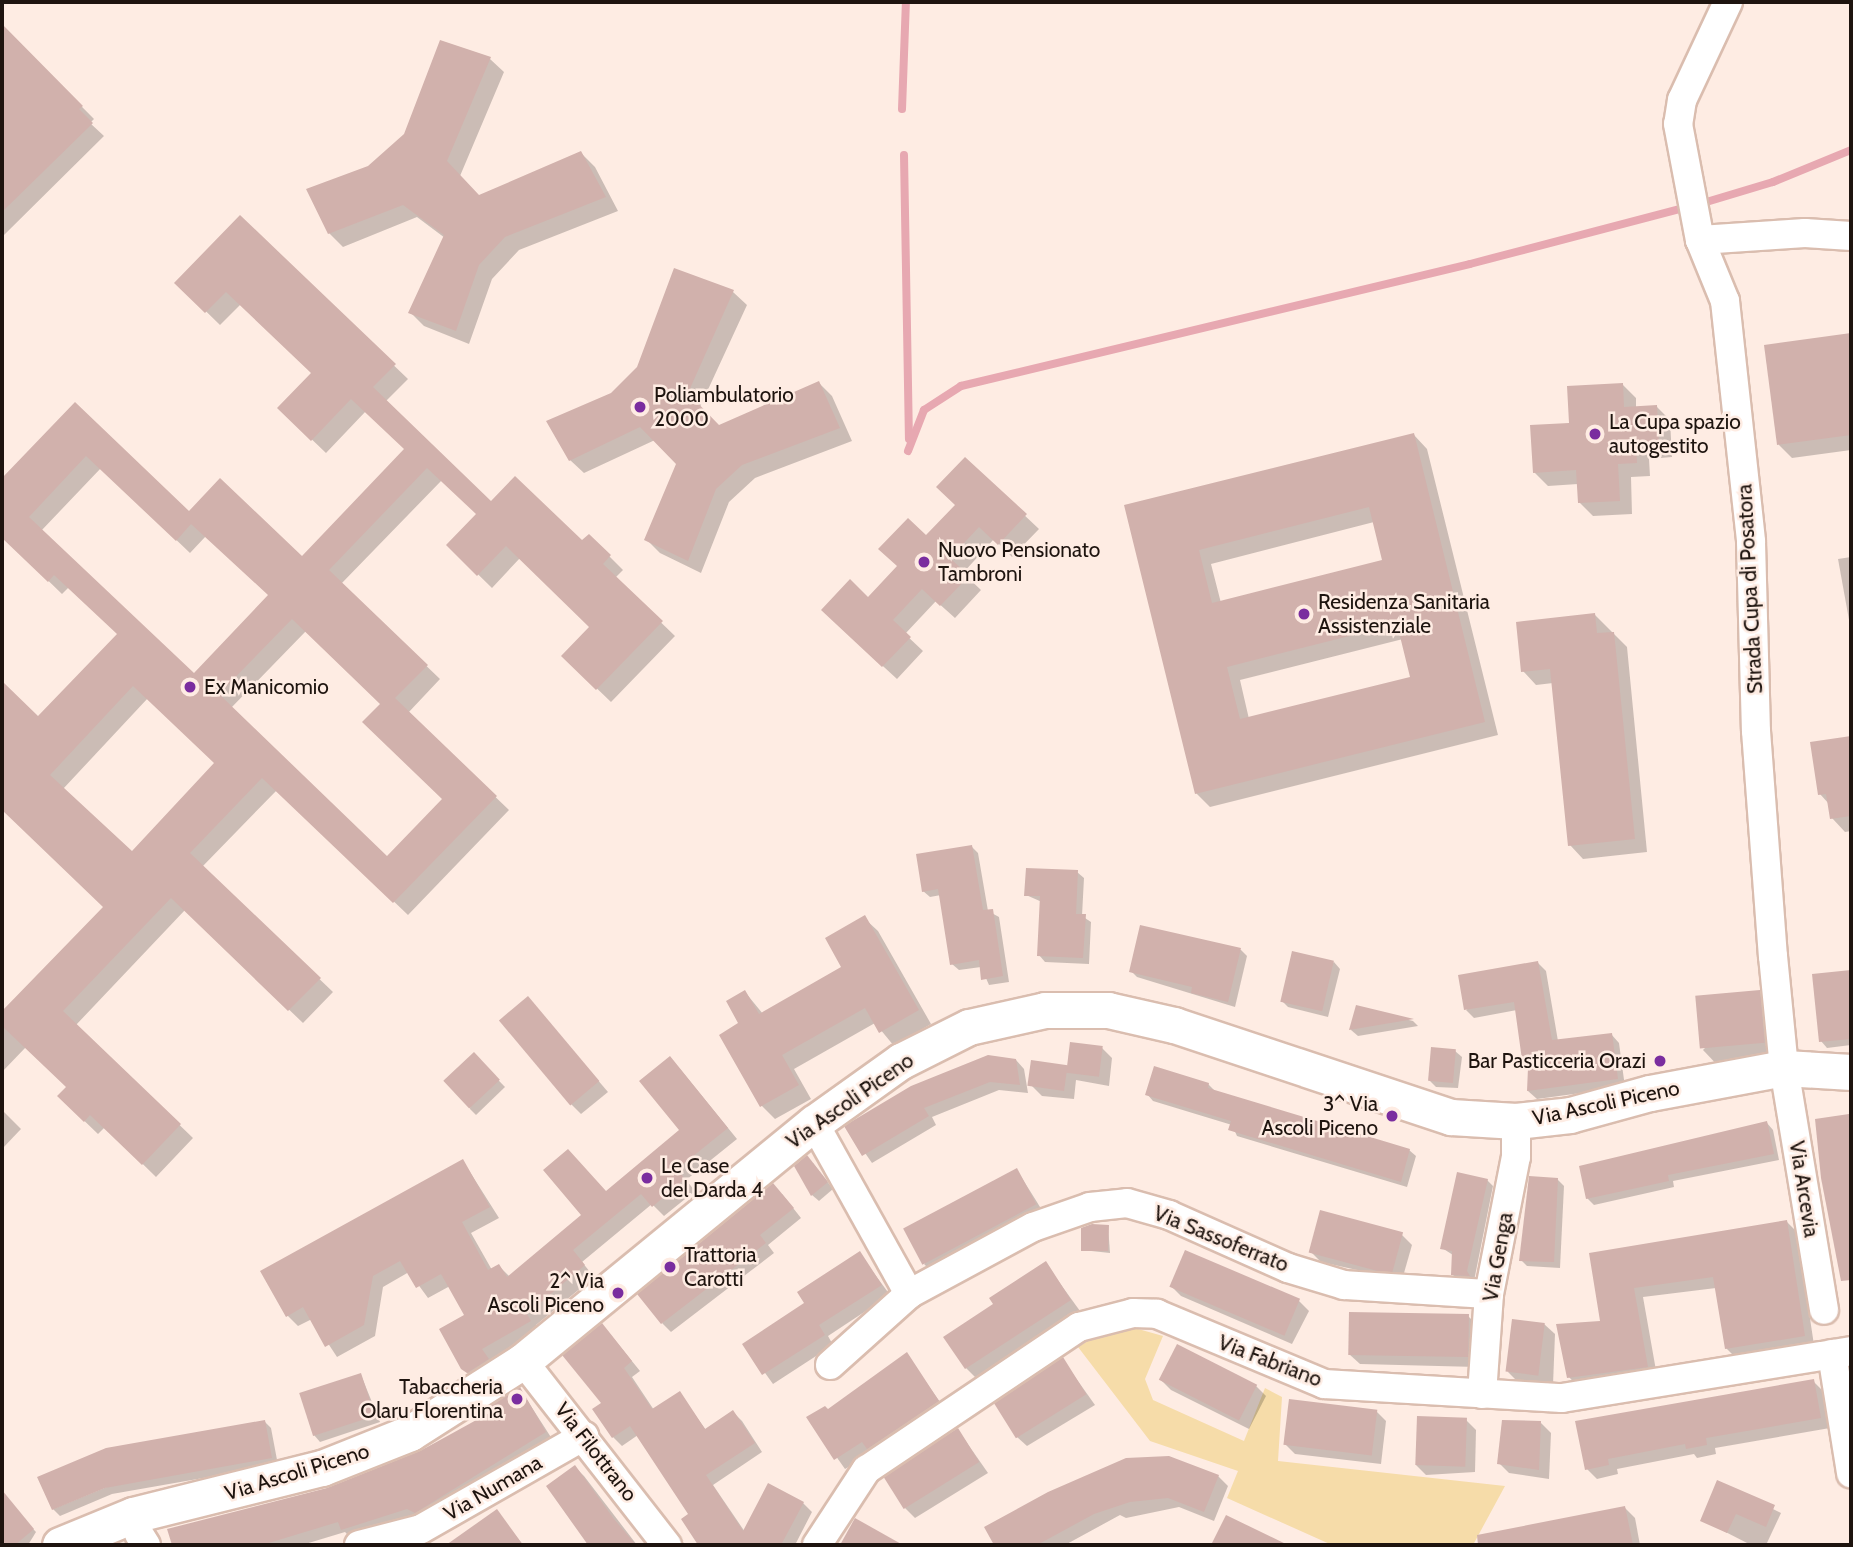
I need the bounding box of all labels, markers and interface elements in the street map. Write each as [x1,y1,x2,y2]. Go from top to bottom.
place label: Poliambulatorio 2000 [654,382,794,432]
marker: Poliambulatorio 2000 [632,399,648,415]
place label: La Cupa spazio autogestito [1609,409,1741,459]
marker: La Cupa spazio autogestito [1587,426,1603,442]
street label: Strada Cupa di Posatora [1732,483,1768,695]
place label: Nuovo Pensionato Tambroni [938,537,1100,587]
marker: Nuovo Pensionato Tambroni [916,554,932,570]
place label: Residenza Sanitaria Assistenziale [1318,589,1490,639]
marker: Residenza Sanitaria Assistenziale [1296,606,1312,622]
place label: Ex Manicomio [204,674,329,700]
marker: Ex Manicomio [182,679,198,695]
street label: Via Ascoli Piceno [782,1048,918,1154]
place label: Bar Pasticceria Orazi [1468,1048,1646,1074]
marker: Bar Pasticceria Orazi [1652,1053,1668,1069]
street label: Via Ascoli Piceno [1530,1075,1682,1131]
place label: 3^ Via Ascoli Piceno [1262,1091,1378,1141]
marker: 3^ Via Ascoli Piceno [1384,1108,1400,1124]
street label: Via Arcevia [1784,1139,1824,1239]
place label: Le Case del Darda 4 [661,1153,763,1203]
marker: Le Case del Darda 4 [639,1170,655,1186]
street label: Via Sassoferrato [1150,1200,1292,1278]
street label: Via Genga [1478,1210,1518,1304]
place label: Trattoria Carotti [684,1242,756,1292]
marker: Trattoria Carotti [662,1259,678,1275]
place label: 2^ Via Ascoli Piceno [488,1268,604,1318]
marker: 2^ Via Ascoli Piceno [610,1285,626,1301]
street label: Via Fabriano [1215,1330,1325,1392]
place label: Tabaccheria Olaru Florentina [360,1374,503,1424]
marker: Tabaccheria Olaru Florentina [509,1391,525,1407]
street label: Via Filottrano [550,1398,642,1506]
street label: Via Ascoli Piceno [222,1438,372,1506]
street label: Via Numana [440,1450,546,1526]

